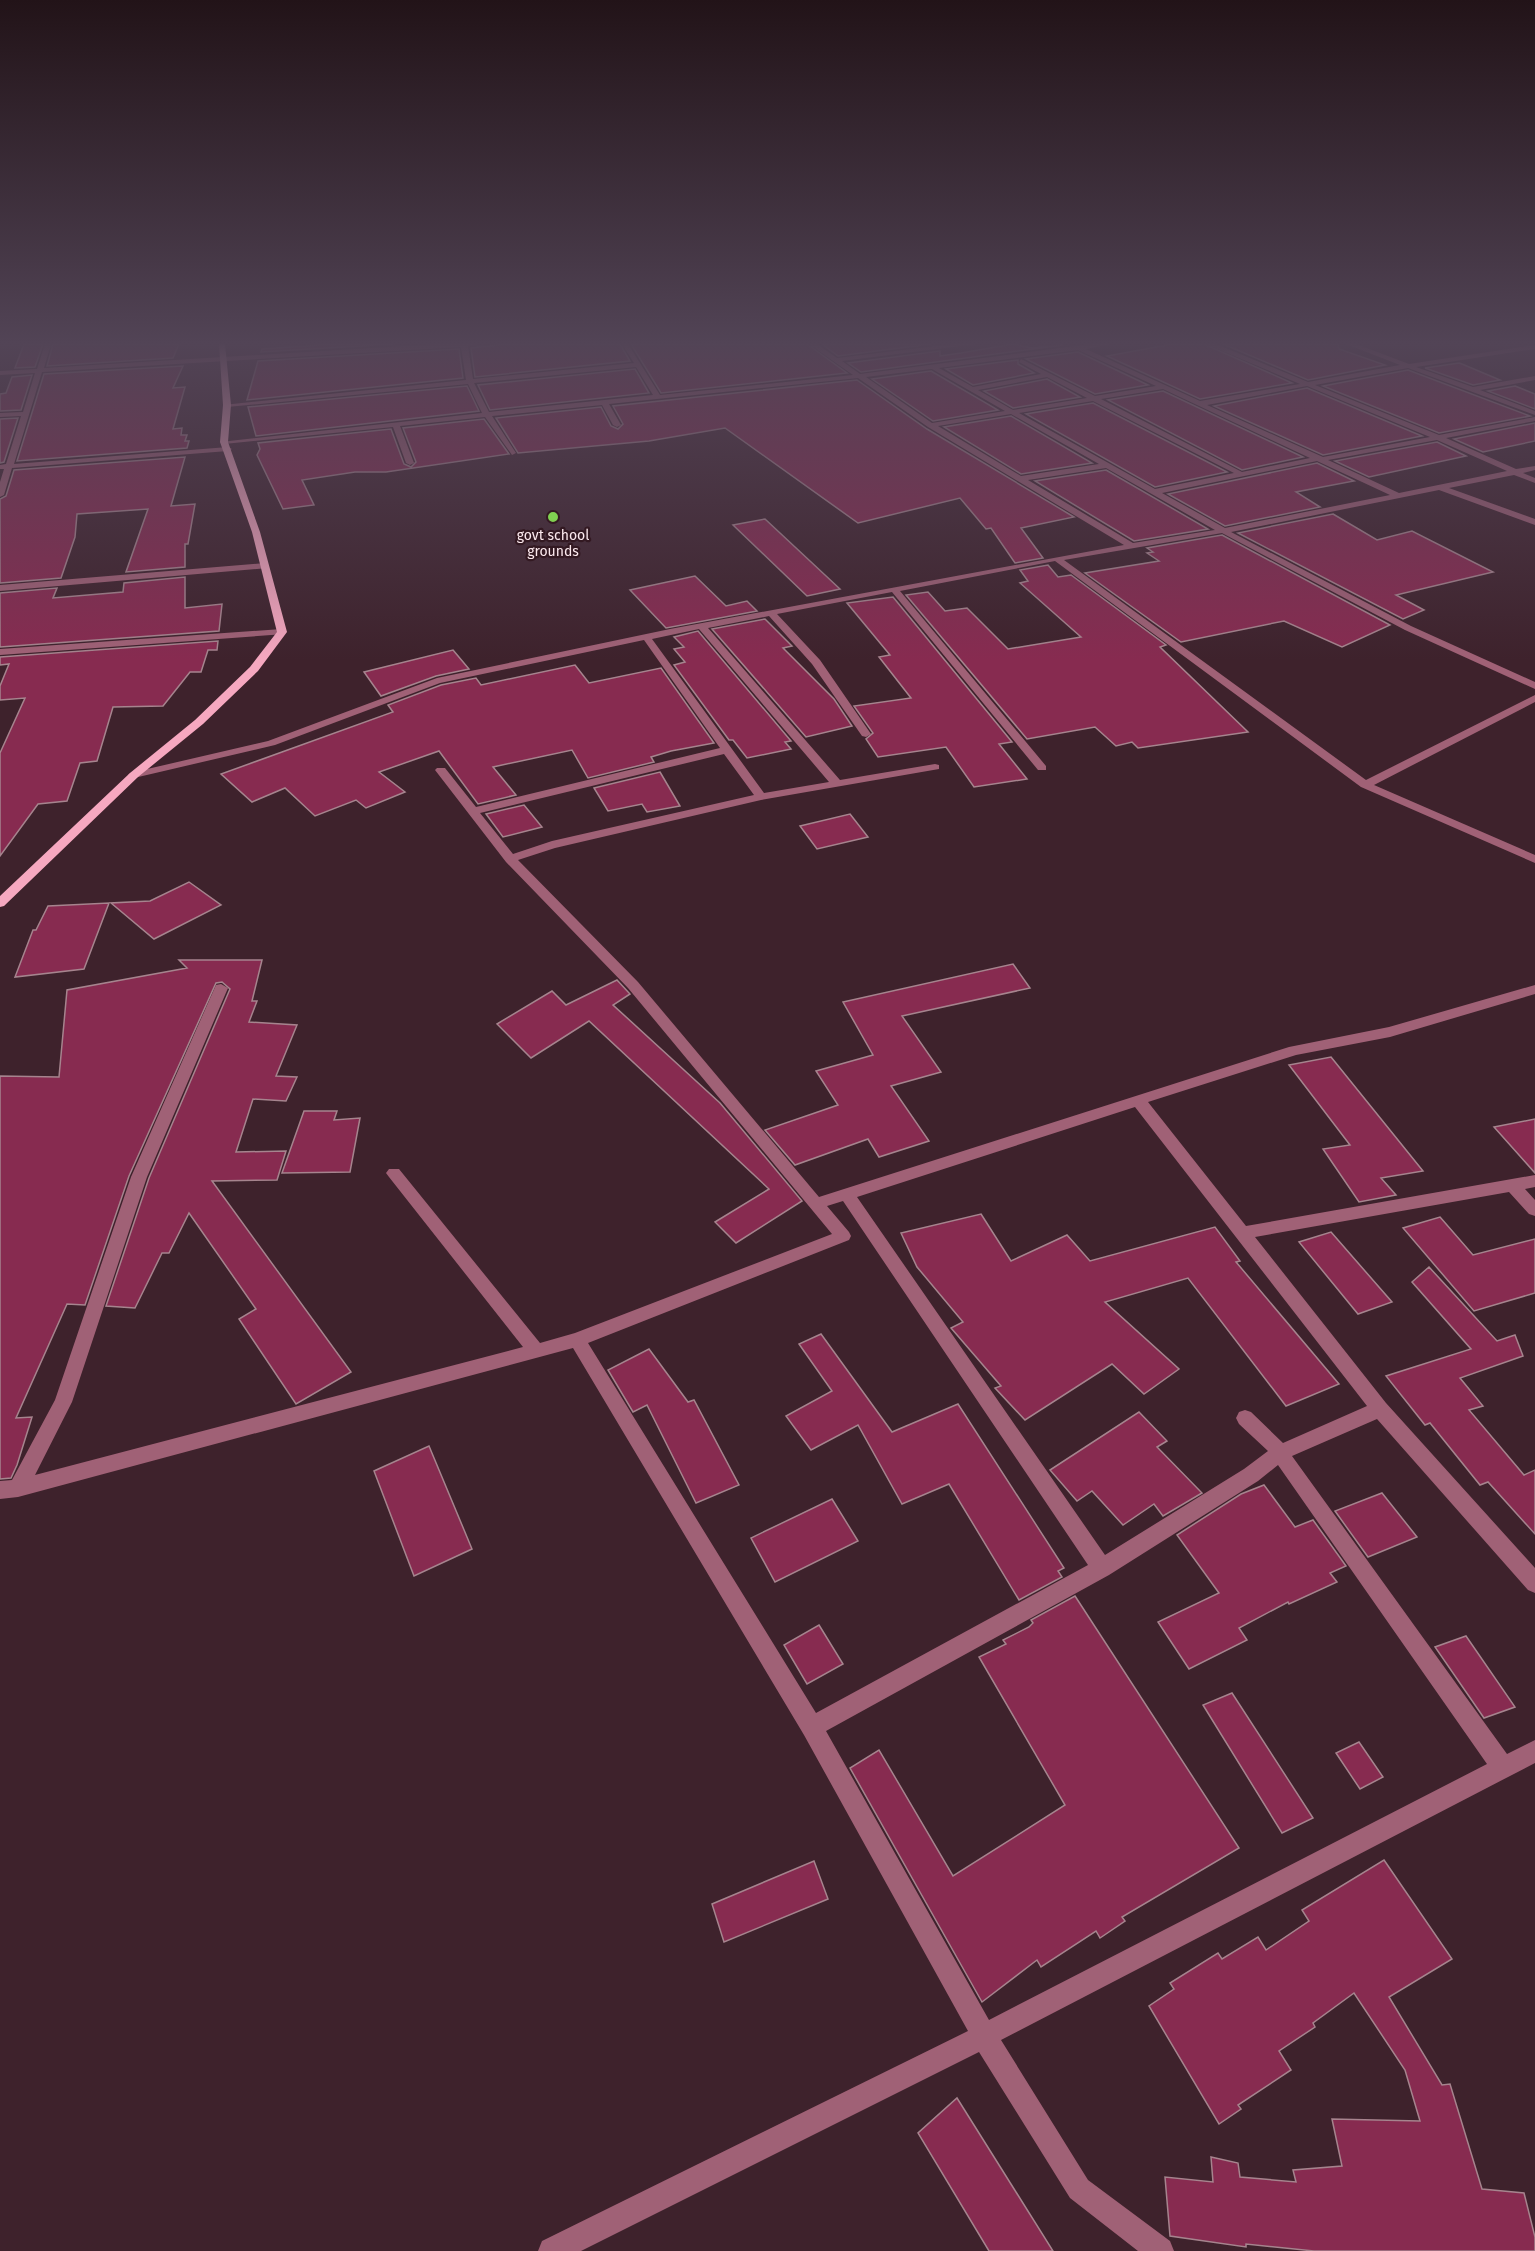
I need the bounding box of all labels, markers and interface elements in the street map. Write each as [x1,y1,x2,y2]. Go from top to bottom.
marker: govt school grounds [546,510,560,524]
place label: govt school grounds [517,527,589,560]

